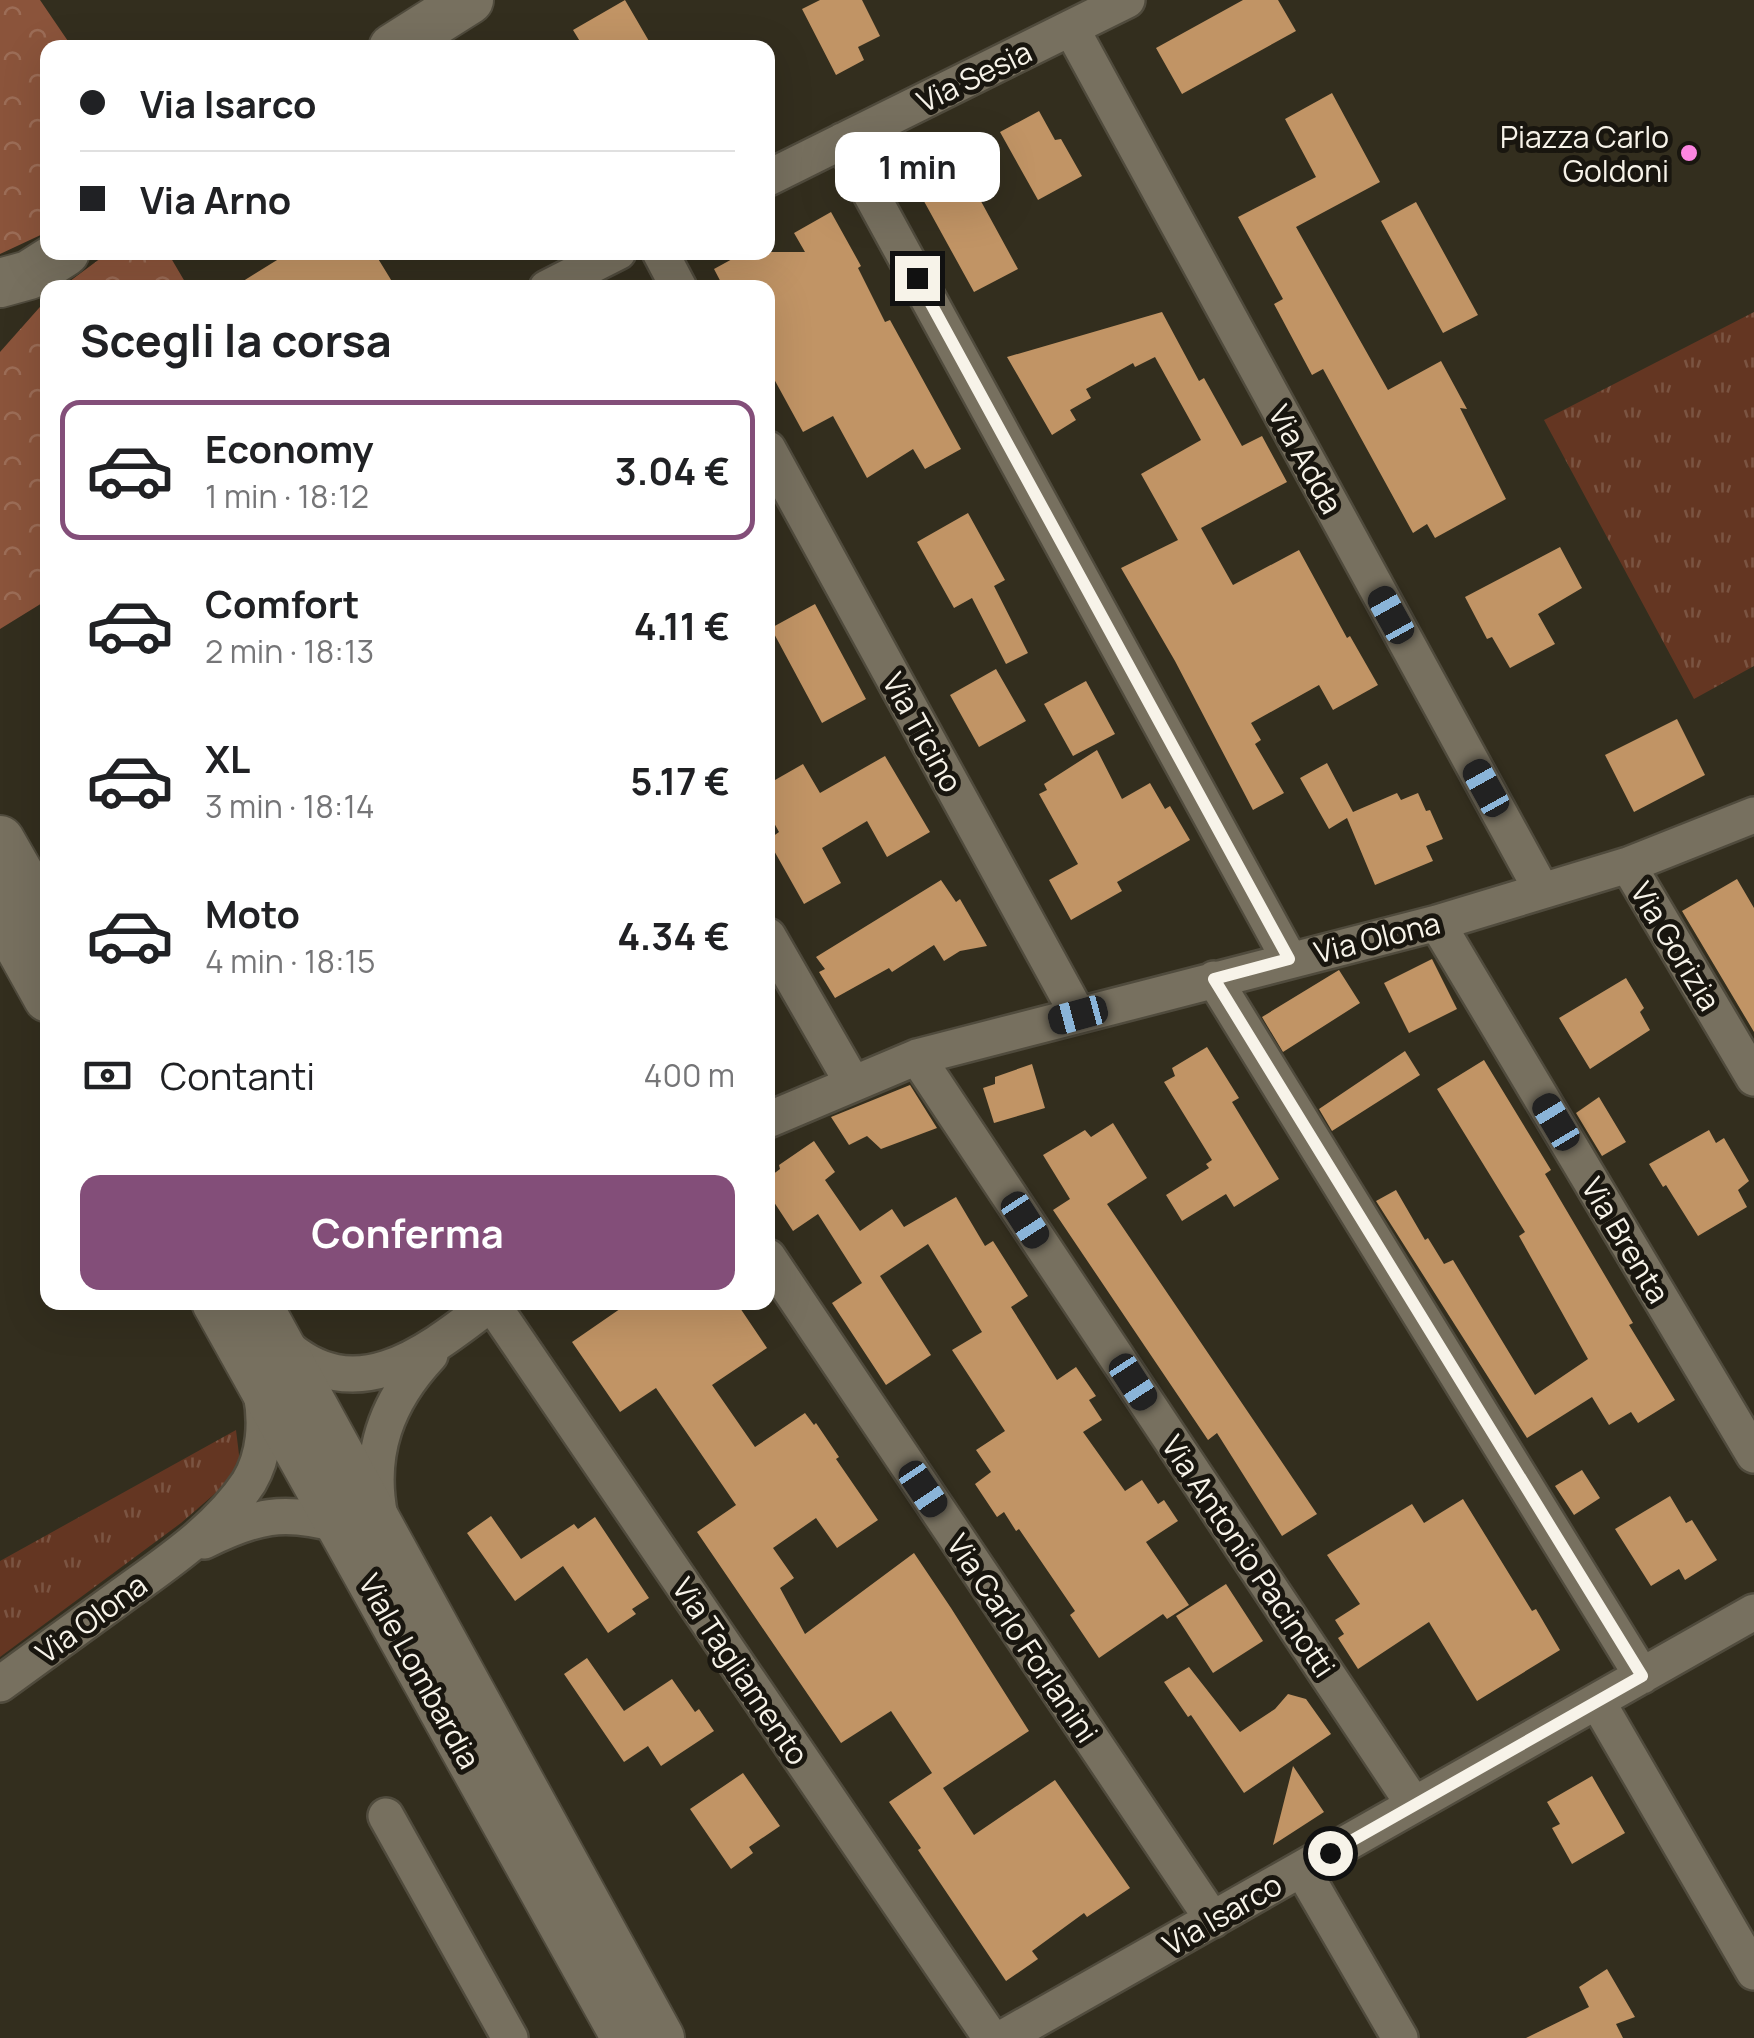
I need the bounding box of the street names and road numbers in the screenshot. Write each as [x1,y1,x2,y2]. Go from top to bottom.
street label: Via Sesia [910,31,1038,121]
street label: Via Adda [1259,397,1353,521]
street label: Via Ticino [873,665,973,799]
street label: Via Gorizia [1621,874,1731,1018]
street label: Via Olona [1310,902,1444,972]
street label: Via Brenta [1572,1170,1680,1310]
street label: Via Antonio Pacinotti [1153,1427,1345,1685]
street label: Via Carlo Forlanini [938,1526,1108,1750]
street label: Via Olona [27,1564,155,1672]
street label: Viale Lombardia [350,1566,490,1776]
street label: Via Tagliamento [663,1569,819,1773]
street label: Via Isarco [1155,1863,1289,1965]

